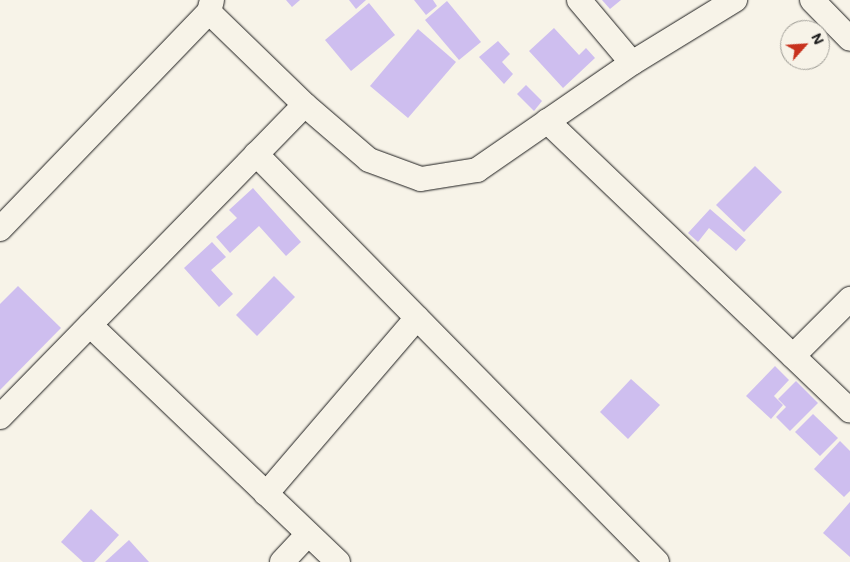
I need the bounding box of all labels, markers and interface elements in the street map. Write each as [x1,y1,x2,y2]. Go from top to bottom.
north arrow [780,20,830,70]
text: N [807,30,829,48]

